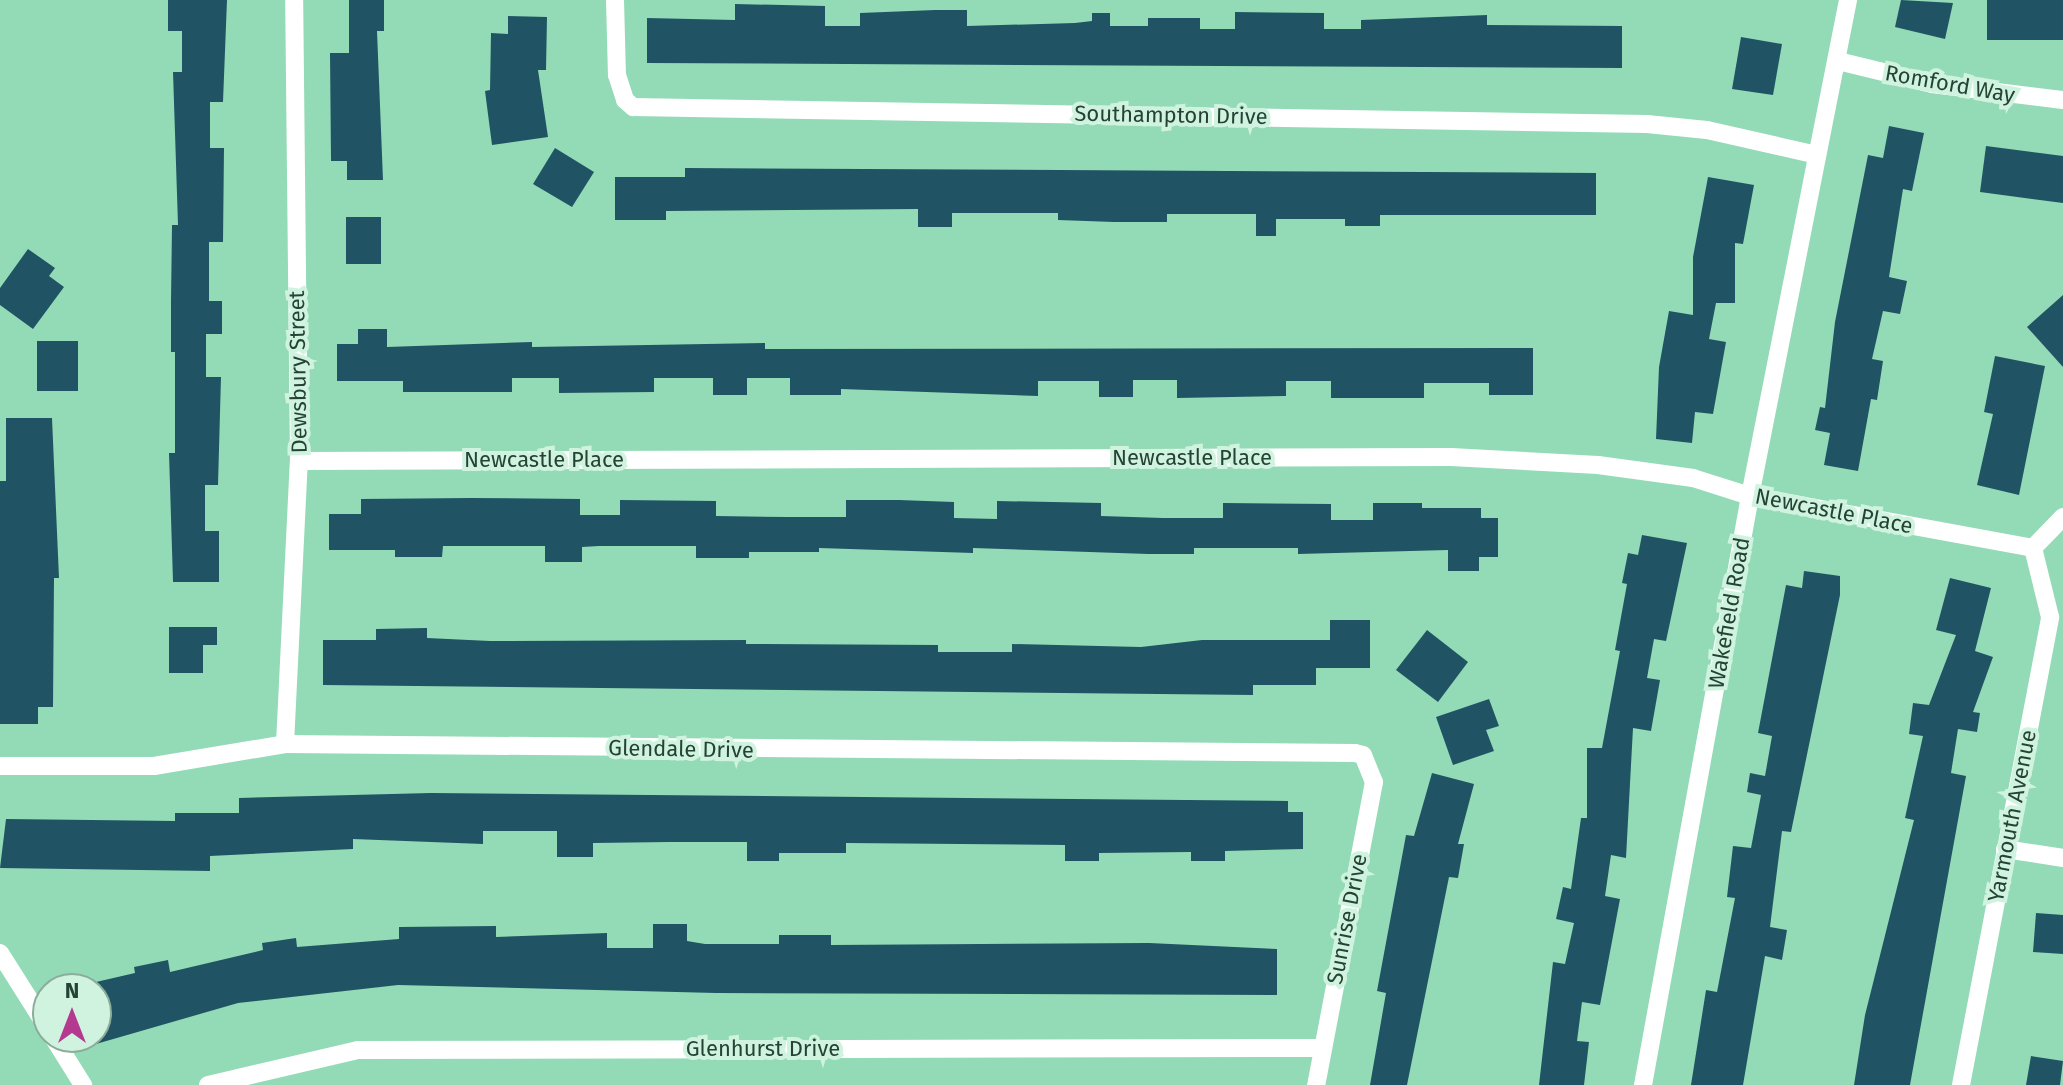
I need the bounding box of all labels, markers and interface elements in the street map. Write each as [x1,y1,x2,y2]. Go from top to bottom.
street label: Romford Way [1883,60,2017,108]
street label: Southampton Drive [1074,100,1268,130]
street label: Dewsbury Street [283,290,313,454]
street label: Newcastle Place [1112,445,1272,471]
street label: Newcastle Place [464,447,624,473]
street label: Newcastle Place [1753,483,1915,539]
street label: Wakefield Road [1703,535,1755,691]
street label: Yarmouth Avenue [1982,728,2042,904]
street label: Glendale Drive [608,735,754,763]
street label: Sunrise Drive [1321,852,1373,986]
north arrow [32,973,112,1053]
text: N [65,977,79,1004]
street label: Glenhurst Drive [686,1036,840,1062]

